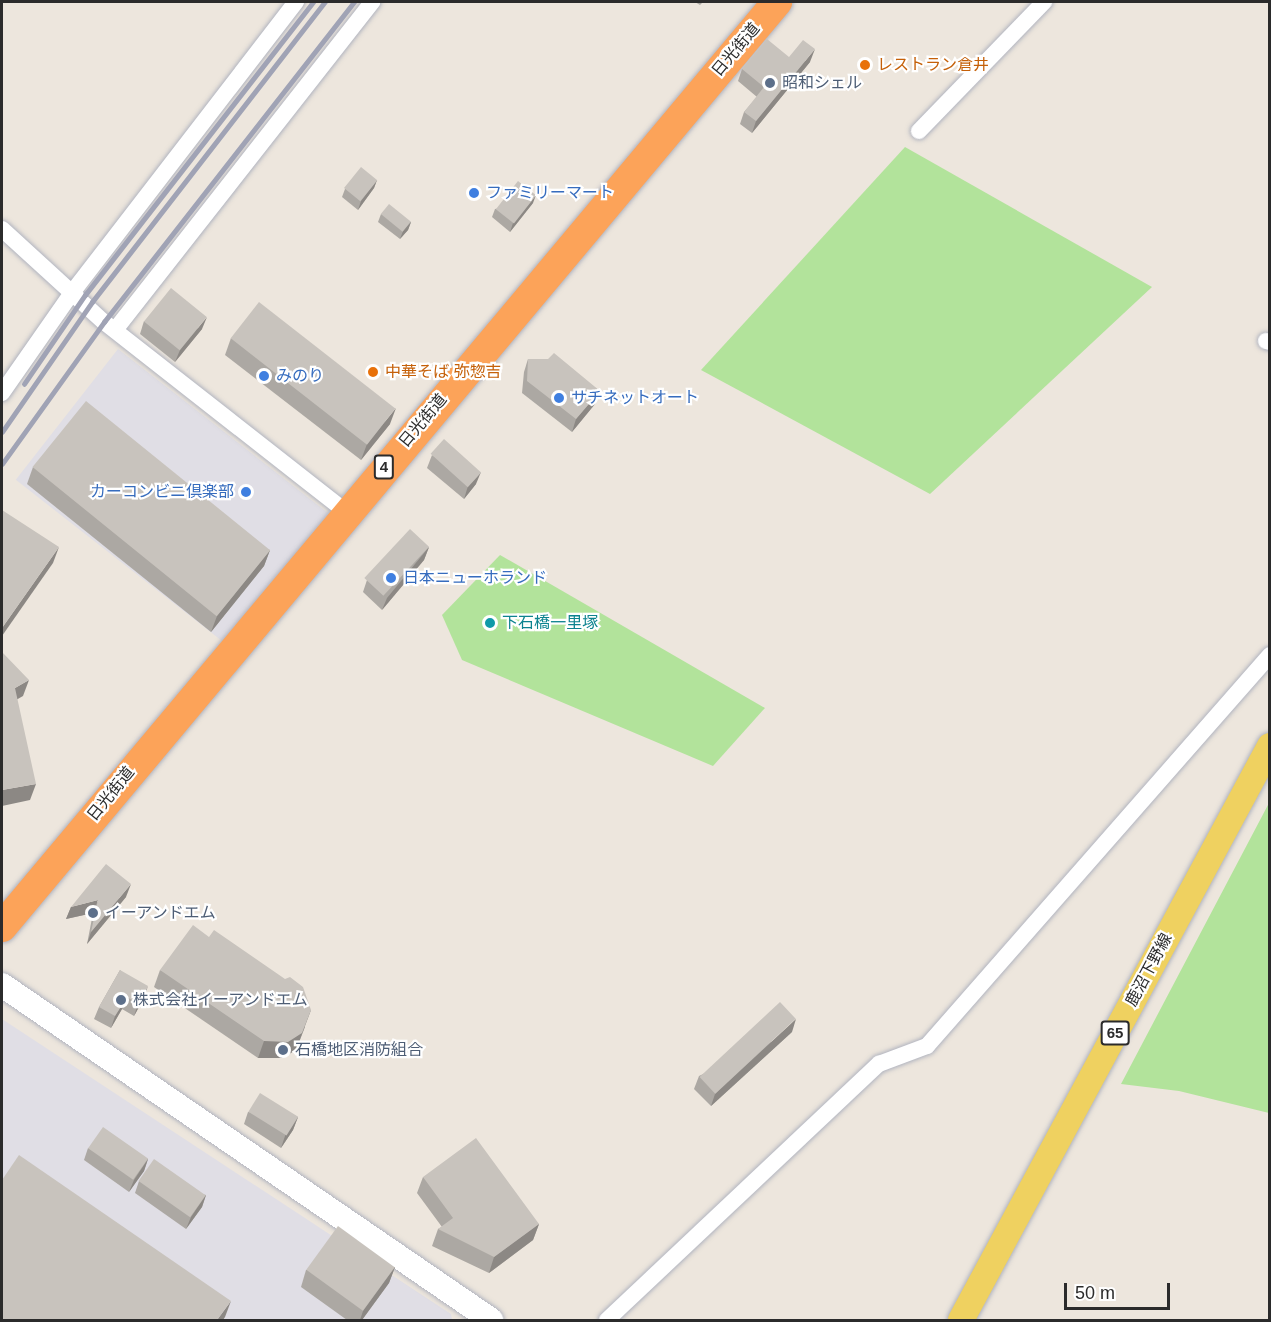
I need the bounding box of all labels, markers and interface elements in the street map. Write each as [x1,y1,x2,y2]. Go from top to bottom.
street label: 日光街道 [708,19,764,81]
place label: レストラン倉井 [877,55,989,75]
marker: レストラン倉井 [858,58,872,72]
place label: 昭和シェル [782,73,862,93]
marker: 昭和シェル [763,76,777,90]
place label: ファミリーマート [486,183,614,203]
marker: ファミリーマート [467,186,481,200]
place label: 中華そば 弥惣吉 [385,362,501,382]
marker: 中華そば 弥惣吉 [366,365,380,379]
place label: みのり [276,366,324,386]
marker: みのり [257,369,271,383]
place label: サチネットオート [571,388,699,408]
street label: 日光街道 [395,390,451,452]
marker: サチネットオート [552,391,566,405]
road number: 4 [374,455,394,479]
place label: カーコンビニ倶楽部 [90,482,234,502]
marker: カーコンビニ倶楽部 [239,485,253,499]
place label: 日本ニューホランド [403,568,547,588]
marker: 日本ニューホランド [384,571,398,585]
place label: 下石橋一里塚 [502,613,598,633]
marker: 下石橋一里塚 [483,616,497,630]
street label: 日光街道 [83,763,139,825]
place label: イーアンドエム [105,903,217,923]
marker: イーアンドエム [86,906,100,920]
street label: 鹿沼下野線 [1122,930,1176,1010]
place label: 株式会社イーアンドエム [133,990,309,1010]
marker: 株式会社イーアンドエム [114,993,128,1007]
road number: 65 [1100,1021,1130,1045]
place label: 石橋地区消防組合 [295,1040,423,1060]
marker: 石橋地区消防組合 [276,1043,290,1057]
scale bar [1067,1271,1174,1309]
text: 50 m [1075,1283,1115,1303]

